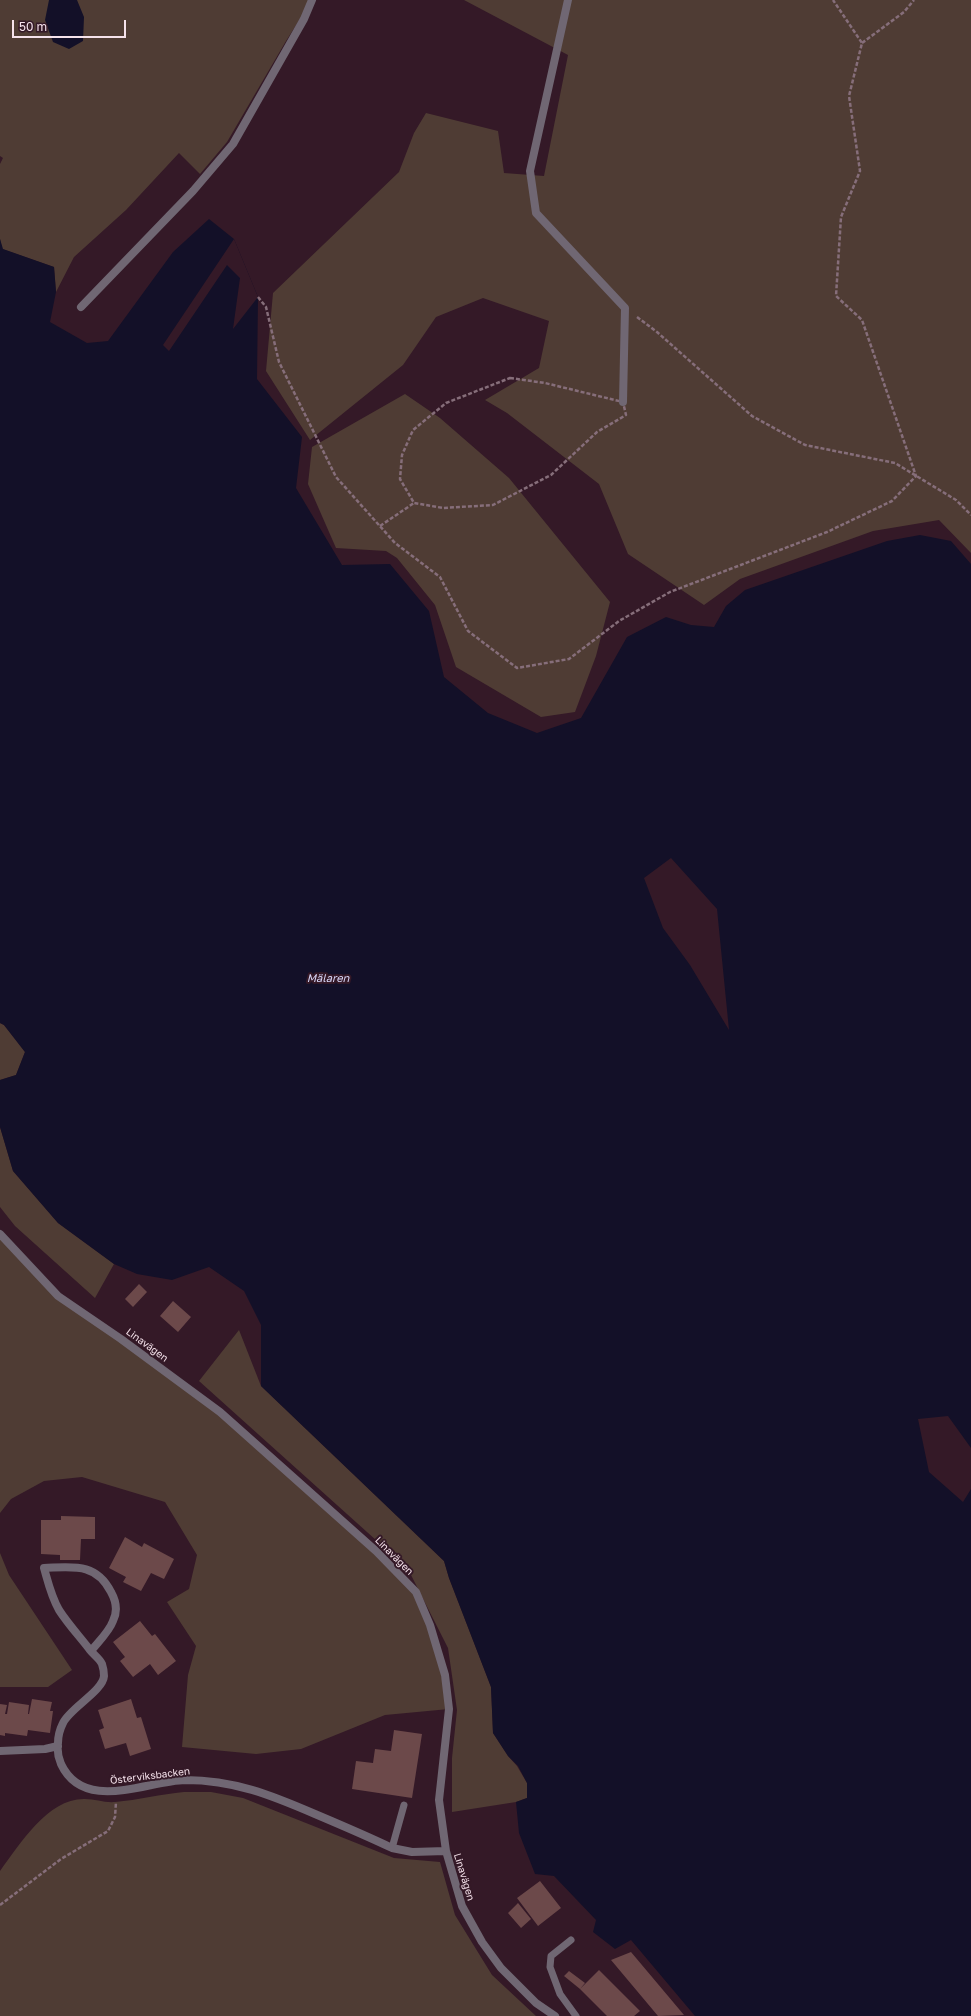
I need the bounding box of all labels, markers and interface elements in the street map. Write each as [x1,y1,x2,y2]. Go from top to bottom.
scale bar [14,12,128,38]
text: 50 m [19,19,47,34]
water label: Mälaren [307,972,349,986]
street label: Linavägen [124,1326,170,1364]
street label: Linavägen [372,1534,416,1578]
street label: Österviksbacken [109,1765,191,1787]
street label: Linavägen [451,1852,477,1902]

